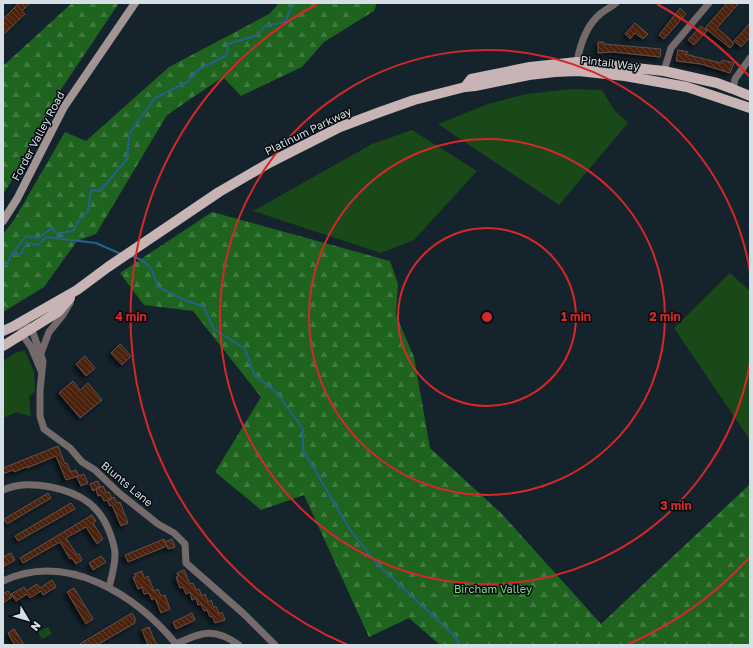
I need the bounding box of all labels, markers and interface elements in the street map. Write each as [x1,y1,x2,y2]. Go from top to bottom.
street label: Pintail Way [580,52,640,73]
street label: Forder Valley Road [9,89,67,183]
street label: Platinum Parkway [262,104,353,157]
text: 4 min [115,309,147,324]
text: 1 min [561,309,591,324]
text: 2 min [649,309,681,324]
centre of rings [480,310,494,324]
street label: Blunts Lane [99,458,156,509]
text: 3 min [660,498,692,513]
park label: Bircham Valley [454,582,532,595]
north arrow [8,600,48,640]
text: N [29,619,44,634]

